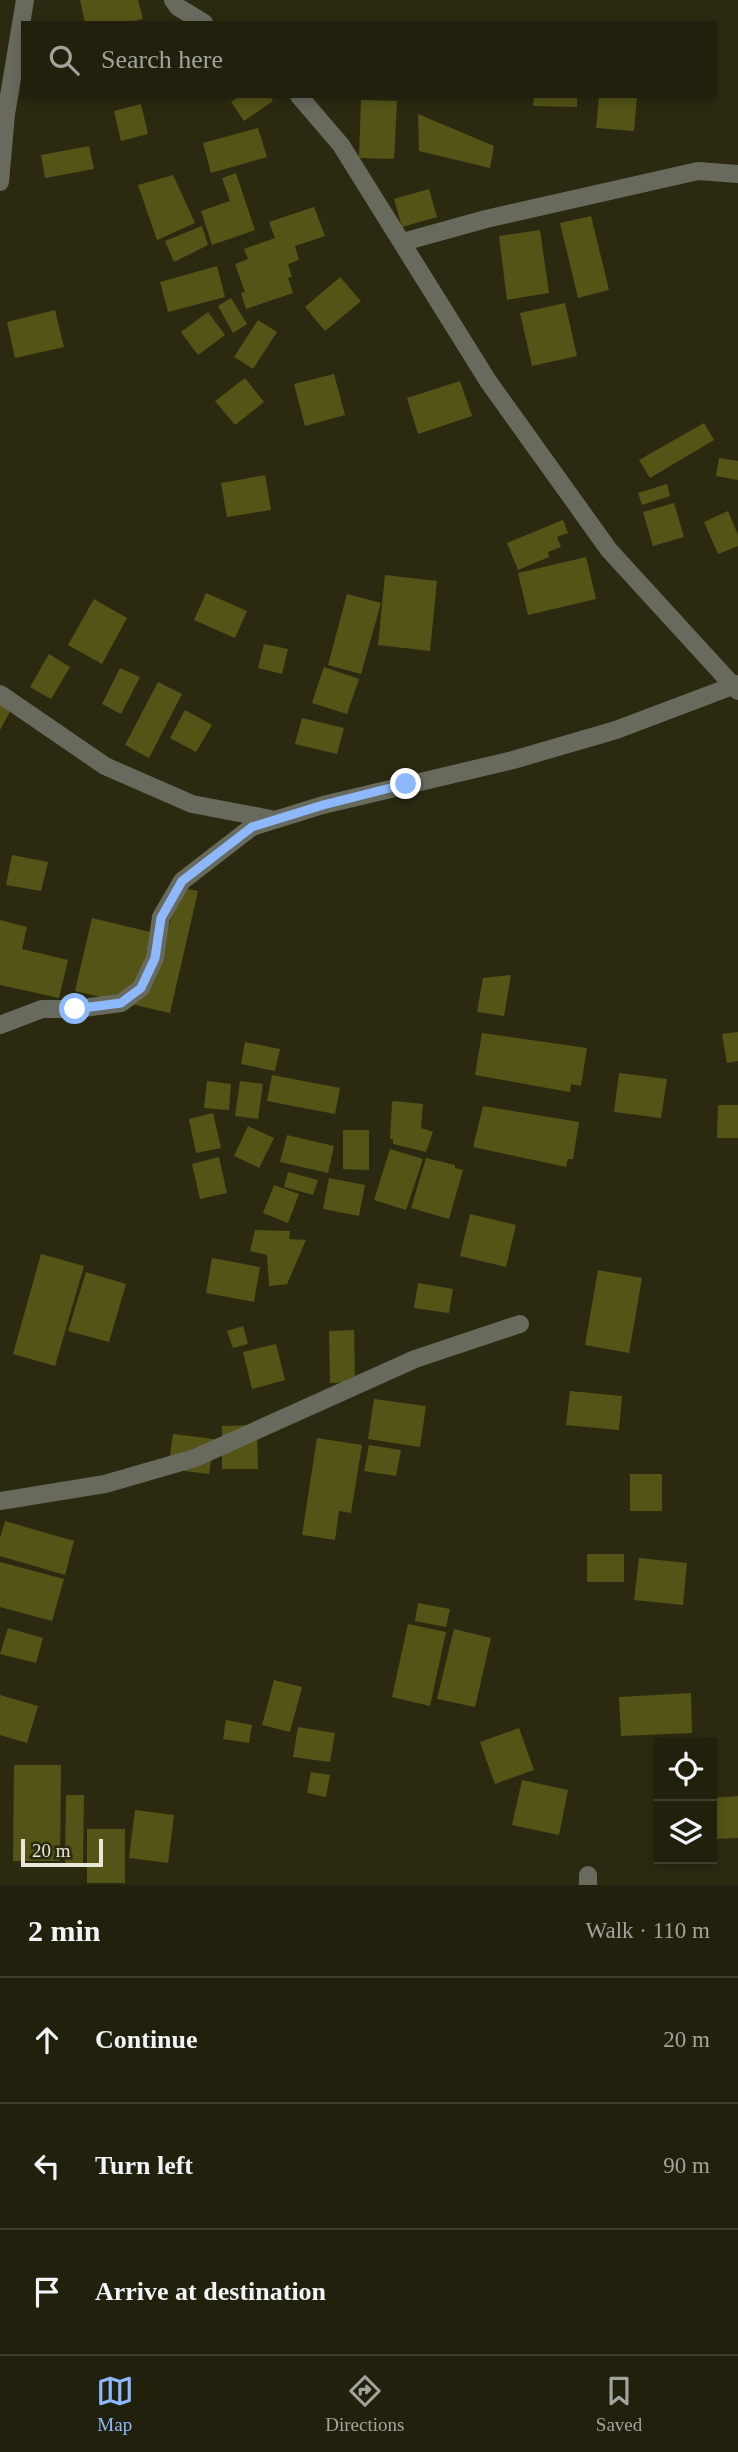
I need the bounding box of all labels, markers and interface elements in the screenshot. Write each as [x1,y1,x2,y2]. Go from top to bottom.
search box [21,21,717,98]
icon: search [45,41,83,79]
text: Search here [101,45,223,74]
route end [390,768,421,799]
route start [59,993,90,1024]
map controls [654,1738,717,1864]
button: locate [654,1738,717,1801]
button: layers [654,1801,717,1864]
scale bar [21,1836,103,1868]
text: 20 m [32,1840,71,1861]
text: 2 min [28,1914,101,1947]
text: Walk · 110 m [586,1918,710,1943]
icon: ahead [28,2021,66,2059]
text: Continue [95,2025,198,2054]
text: 20 m [663,2027,710,2052]
icon: left [28,2147,66,2185]
text: Turn left [95,2151,193,2180]
text: 90 m [663,2153,710,2178]
icon: arrive [28,2273,66,2311]
text: Arrive at destination [95,2277,326,2306]
tab: Map [96,2372,134,2436]
tab: Directions [325,2372,404,2436]
tab: Saved [596,2372,642,2436]

